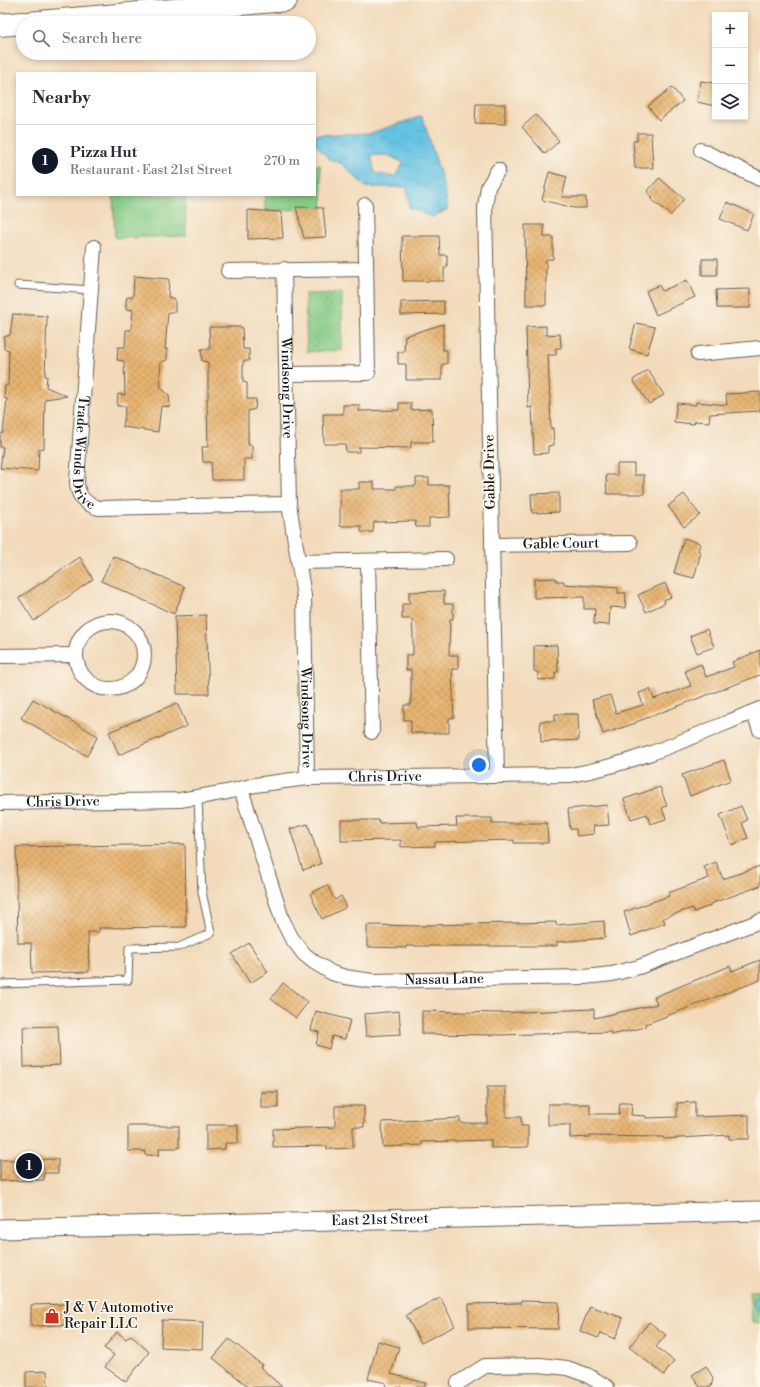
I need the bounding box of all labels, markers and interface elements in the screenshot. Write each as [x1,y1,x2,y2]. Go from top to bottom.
map controls [712,12,748,120]
button: + [712,12,748,48]
search box [16,16,316,60]
icon: search [30,27,52,49]
text: Search here [62,29,142,48]
button: − [712,48,748,84]
button: layers [712,84,748,120]
text: Nearby [32,87,91,109]
text: Pizza Hut [70,143,137,162]
text: 1 [42,153,48,169]
text: 270 m [264,153,300,169]
text: Restaurant · East 21st Street [70,162,232,178]
street label: Windsong Drive [276,336,297,439]
street label: Trade Winds Drive [68,395,98,514]
street label: Gable Drive [480,434,500,510]
street label: Gable Court [523,534,599,554]
street label: Windsong Drive [296,666,316,769]
your location [469,755,489,775]
street label: Chris Drive [348,768,422,787]
street label: Chris Drive [26,792,100,812]
street label: Nassau Lane [405,970,484,989]
pin: 1 [16,1151,42,1181]
street label: East 21st Street [331,1210,429,1230]
place label: J & V Automotive Repair LLC [63,1299,174,1333]
shop icon: J & V Automotive Repair LLC [43,1307,61,1325]

